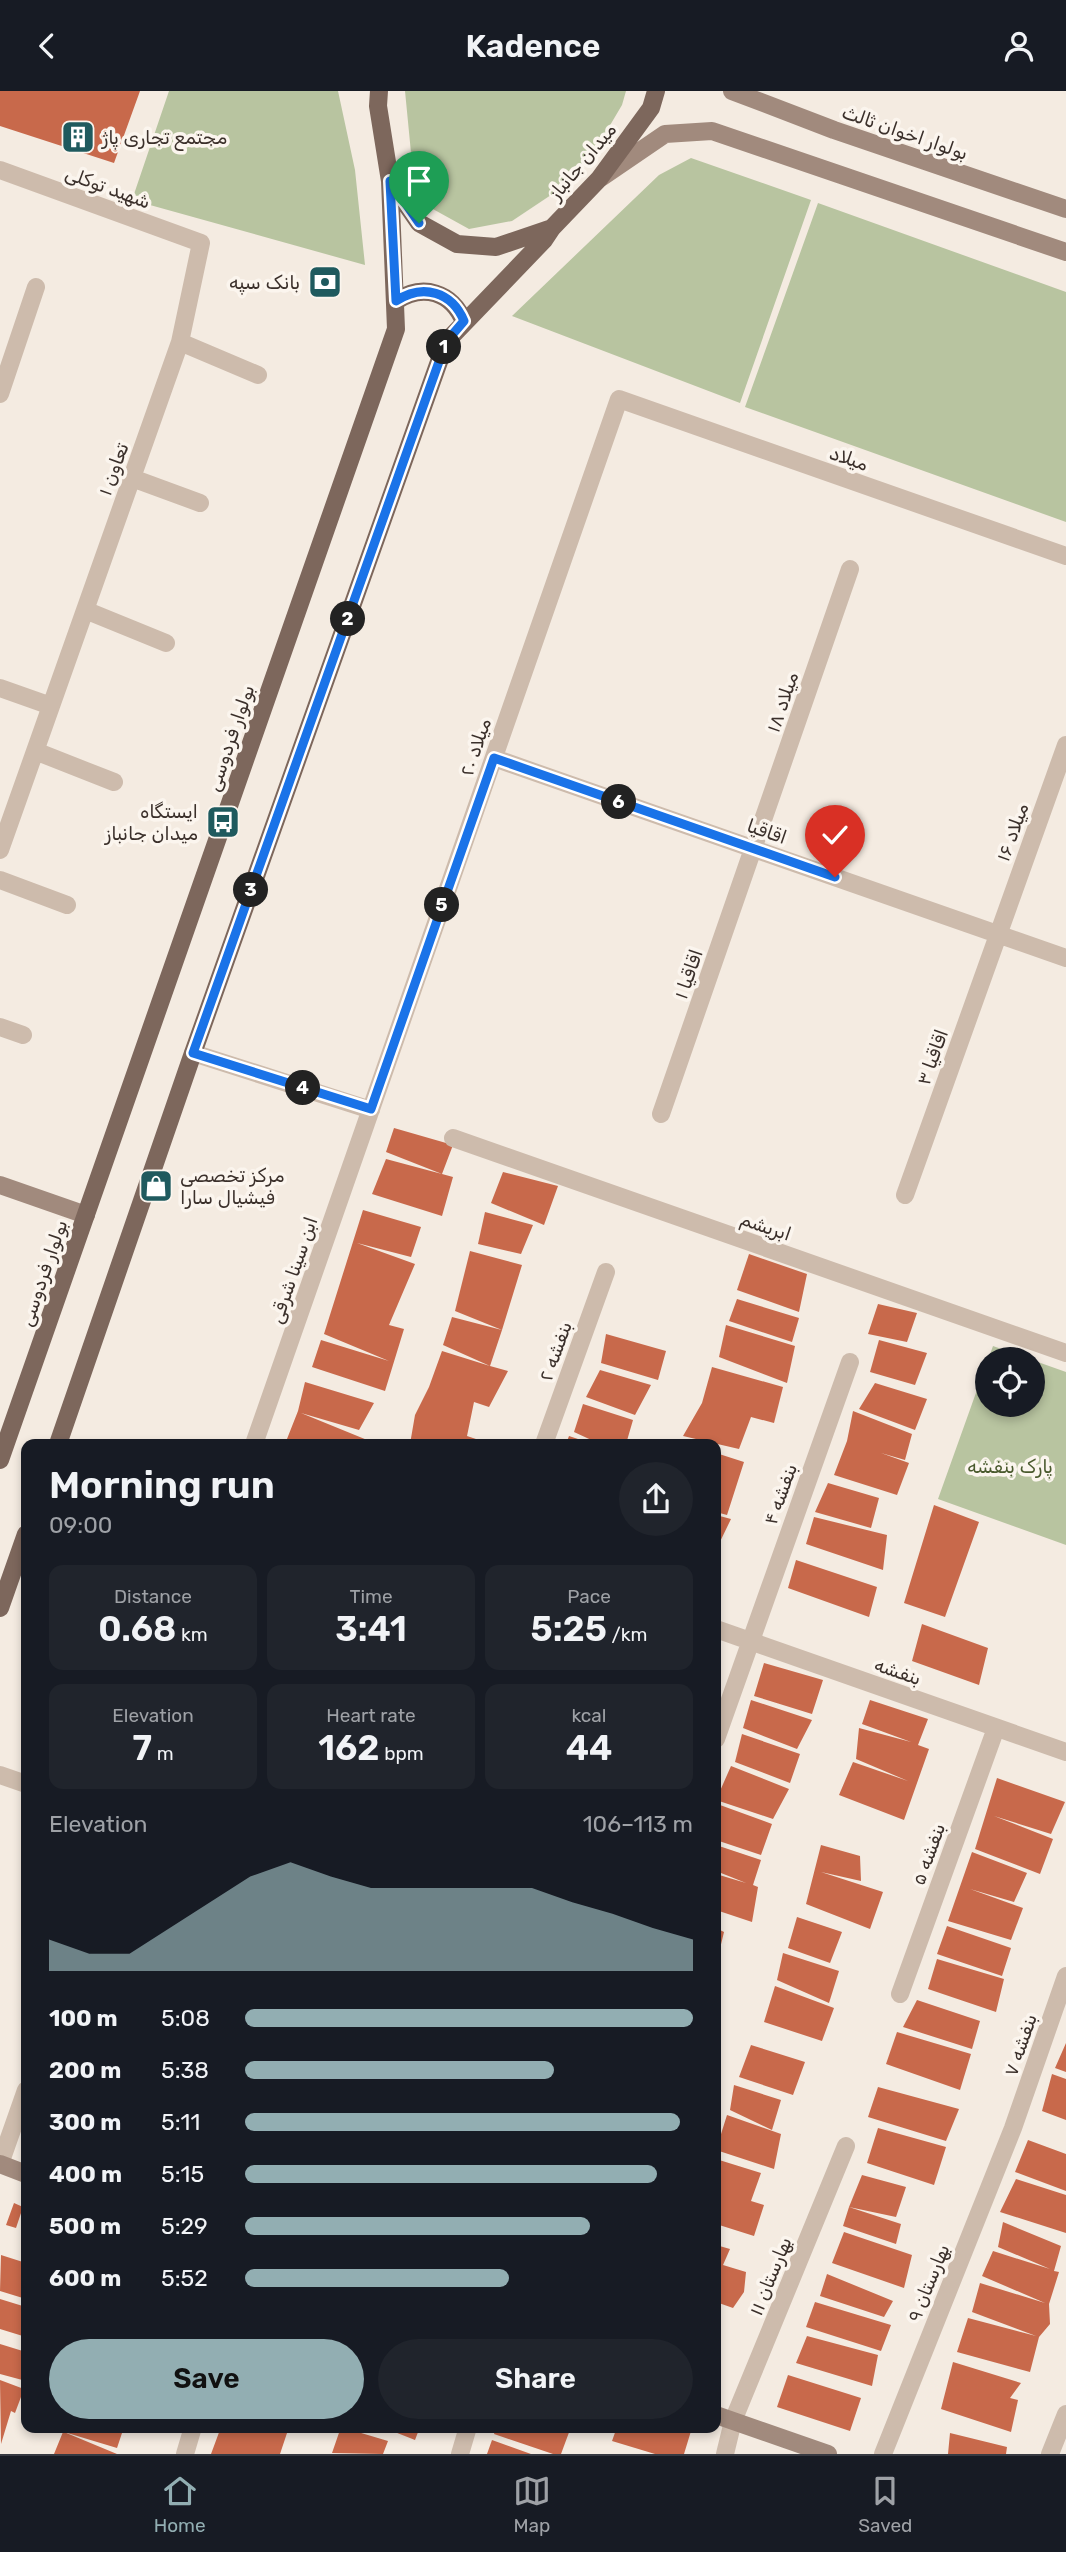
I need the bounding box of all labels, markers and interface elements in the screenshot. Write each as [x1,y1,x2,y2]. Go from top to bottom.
icon: back [28,27,66,65]
text: Kadence [465,27,601,65]
icon: person [1000,27,1038,65]
street label: بولوار اخوان ثالث [839,100,971,165]
building icon: مجتمع تجاری پاژ [59,118,97,156]
street label: میدان جانباز [543,118,621,205]
place label: مجتمع تجاری پاژ [101,126,227,151]
pin [389,151,449,223]
street label: شهید توکلی [62,161,154,213]
icon: arrive [400,162,438,200]
bank icon: بانک سپه [306,263,344,301]
place label: بانک سپه [229,271,300,296]
pin: 1 [426,329,462,365]
text: 1 [439,335,448,358]
street label: تعاون ۱ [93,440,134,499]
street label: میلاد [826,441,871,476]
pin: 2 [330,601,366,637]
text: 2 [341,607,354,630]
street label: میلاد ۱۸ [761,669,803,735]
street label: بولوار فردوسی [202,682,259,794]
street label: میلاد ۲۰ [455,715,496,779]
pin: 6 [602,785,636,819]
text: 6 [612,790,625,813]
place label: ایستگاه میدان جانباز [104,800,198,845]
street label: میلاد ۱۶ [991,800,1034,864]
bus stop icon: ایستگاه میدان جانباز [204,803,242,841]
pin [805,805,865,877]
street label: اقاقیا [744,814,790,849]
icon: check [816,816,854,854]
pin: 3 [233,873,268,907]
text: 3 [244,878,257,901]
pin: 5 [424,887,460,923]
text: 5 [435,893,448,916]
street label: اقاقیا ۱ [669,946,708,1002]
street label: اقاقیا ۳ [912,1026,953,1088]
pin: 4 [286,1070,320,1105]
text: 4 [296,1076,309,1099]
place label: مرکز تخصصی فیشیال سارا [180,1164,285,1209]
shop icon: مرکز تخصصی فیشیال سارا [137,1167,175,1205]
street label: ابریشم [737,1207,794,1247]
street label: ابن سینا شرقی [264,1214,323,1327]
street label: بولوار فردوسی [15,1217,72,1329]
street label: بنفشه ۲ [534,1318,577,1384]
map controls [975,1347,1045,1417]
button: locate [975,1347,1045,1417]
park label: پارک بنفشه [967,1455,1053,1480]
street label: بنفشه ۴ [759,1461,802,1528]
text: Morning run [49,1462,275,1508]
button: share [619,1462,693,1536]
text: 09:00 [49,1511,112,1539]
text: Distance [114,1585,192,1608]
text: Time [349,1585,393,1608]
text: Pace [567,1585,611,1608]
text: 0.68 [98,1608,176,1650]
text: 3:41 [335,1608,407,1650]
text: 5:25 [531,1608,607,1650]
text: km [176,1623,208,1646]
text: /km [607,1623,647,1646]
street label: بنفشه [871,1653,924,1690]
text: Elevation [112,1704,194,1727]
text: Heart rate [326,1704,416,1727]
text: kcal [572,1704,606,1727]
text: 7 [132,1727,152,1769]
text: 162 [318,1727,380,1769]
text: 44 [566,1727,612,1769]
text: m [152,1742,174,1765]
text: bpm [380,1742,424,1765]
text: Elevation [49,1810,148,1838]
text: 106–113 m [583,1810,693,1838]
street label: بنفشه ۵ [907,1820,950,1888]
text: 100 m [49,2004,118,2032]
text: 5:08 [161,2004,210,2032]
street label: بنفشه ۷ [999,2011,1042,2079]
text: 200 m [49,2056,121,2084]
text: 5:38 [161,2056,209,2084]
text: 300 m [49,2108,121,2136]
text: 5:11 [161,2108,200,2136]
text: 400 m [49,2160,122,2188]
text: 5:15 [161,2160,204,2188]
text: 500 m [49,2212,121,2240]
text: 5:29 [161,2212,208,2240]
street label: بهارستان ۱۱ [744,2234,797,2319]
street label: بهارستان ۹ [902,2241,954,2325]
text: 600 m [49,2264,121,2292]
text: 5:52 [161,2264,208,2292]
button: Save [49,2339,364,2419]
button: Share [378,2339,693,2419]
tab: Home [154,2472,206,2537]
tab: Map [513,2472,551,2537]
tab: Saved [858,2472,912,2537]

